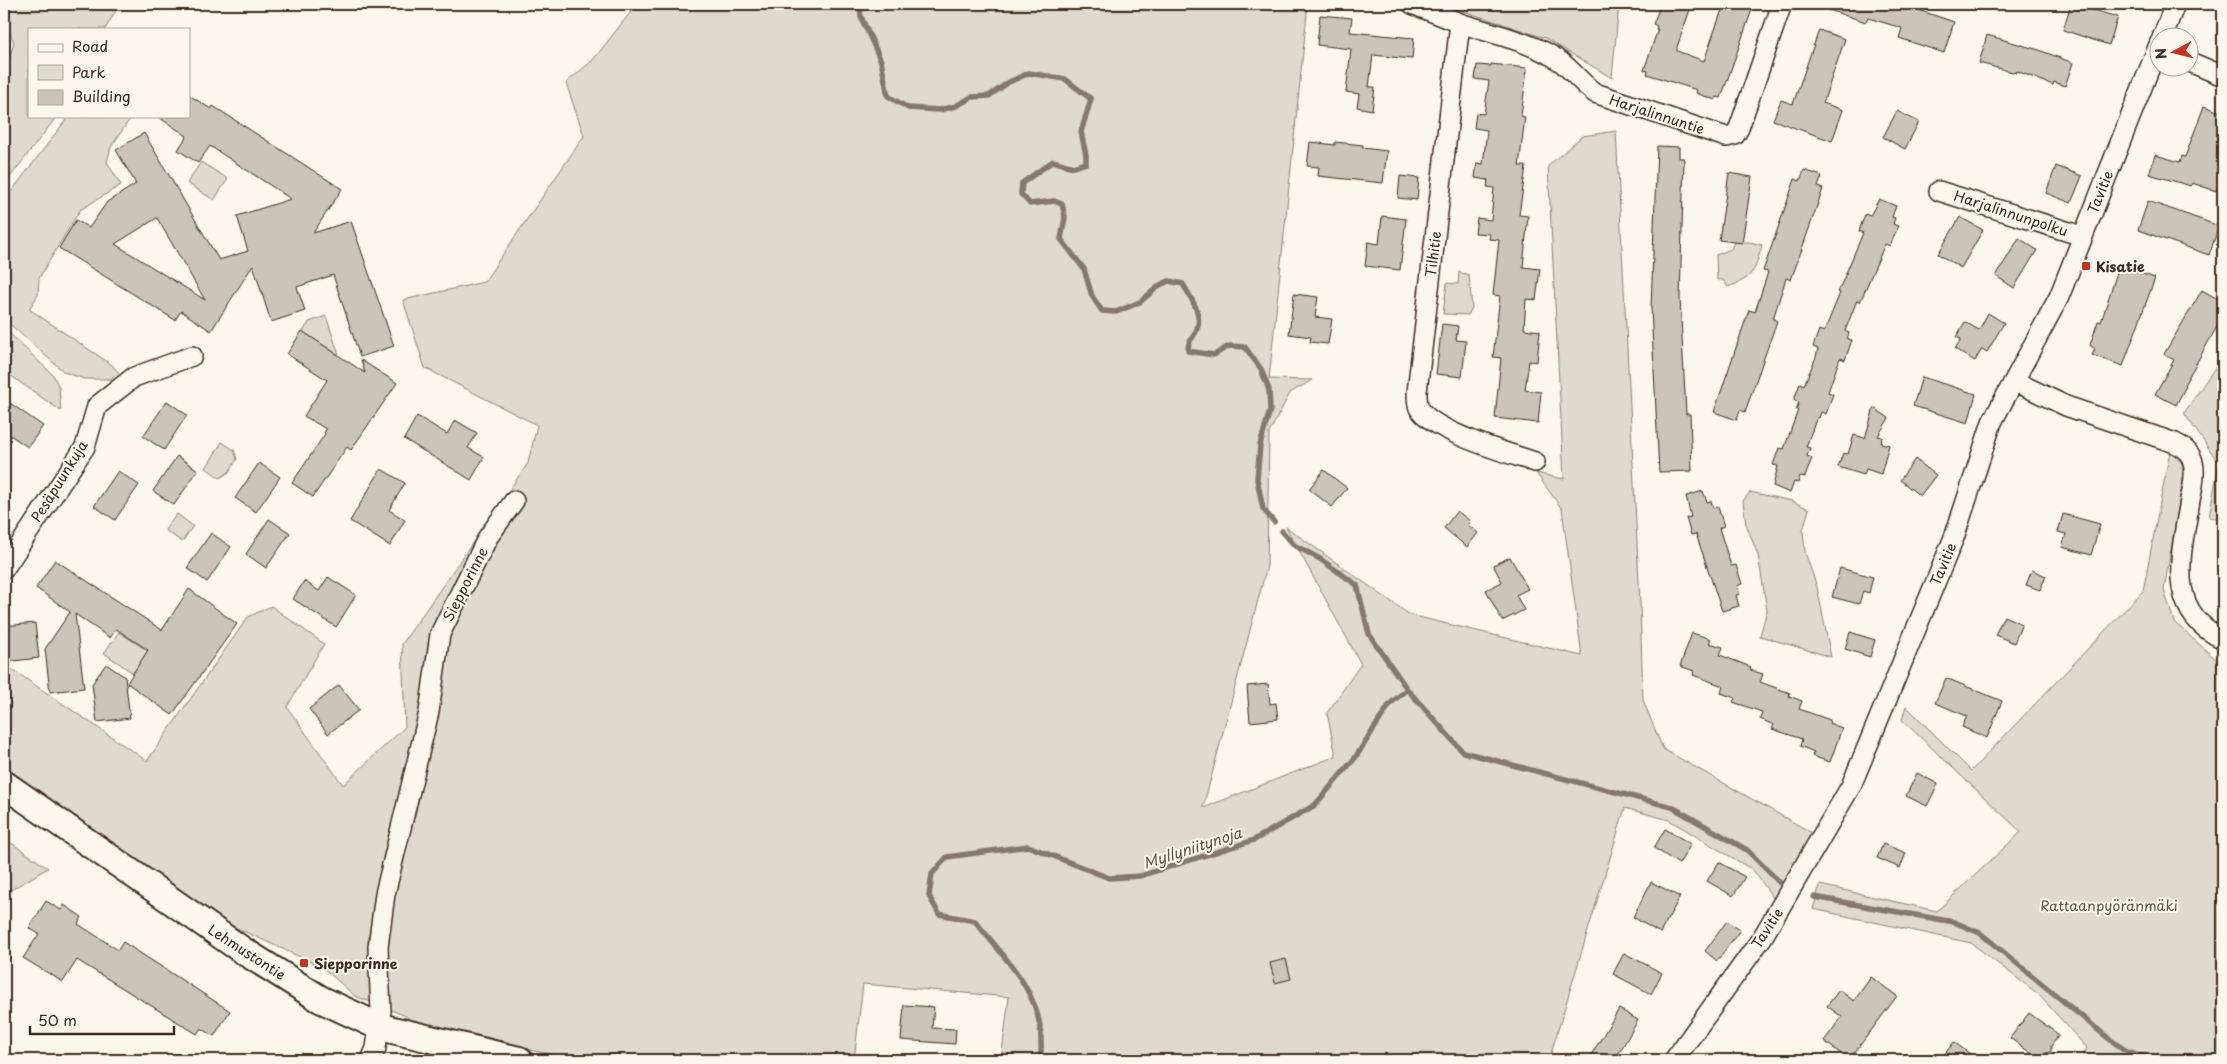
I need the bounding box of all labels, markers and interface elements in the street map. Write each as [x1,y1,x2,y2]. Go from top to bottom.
legend [28,28,190,118]
north arrow [2150,28,2200,78]
text: Road [72,34,108,57]
text: N [2150,47,2172,60]
text: Park [72,60,106,83]
text: Building [72,84,131,107]
street label: Harjalinnuntie [1607,89,1707,139]
street label: Tavitie [2082,167,2118,217]
street label: Harjalinnunpolku [1951,185,2071,241]
street label: Tilhitie [1420,230,1446,278]
place label: Kisatie [2096,256,2145,277]
marker: Kisatie [2080,260,2092,272]
street label: Pesäpuunkuja [25,436,93,526]
street label: Tavitie [1925,539,1961,589]
street label: Siepporinne [437,543,493,625]
water label: Myllyniitynoja [1140,820,1245,874]
park label: Rattaanpyöränmäki [2040,895,2178,916]
street label: Tavitie [1746,904,1788,952]
street label: Lehmustontie [204,919,290,985]
place label: Siepporinne [314,953,398,974]
marker: Siepporinne [298,957,310,969]
scale bar [30,1004,174,1036]
text: 50 m [38,1008,77,1031]

